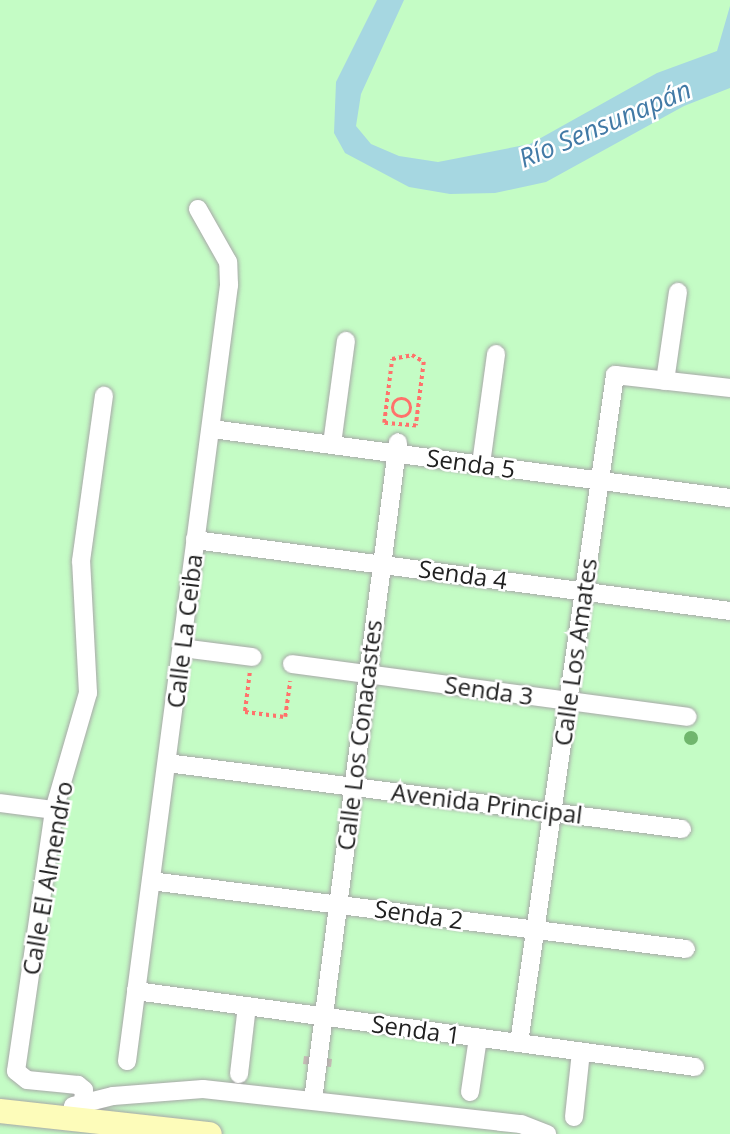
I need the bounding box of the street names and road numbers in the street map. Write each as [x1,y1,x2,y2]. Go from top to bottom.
street label: Senda 5 [425,443,517,483]
street label: Calle La Ceiba [160,552,208,710]
street label: Senda 4 [417,554,509,594]
street label: Calle Los Amates [548,556,602,748]
street label: Calle Los Conacastes [331,618,387,852]
street label: Senda 3 [443,670,535,710]
street label: Avenida Principal [390,777,584,829]
street label: Calle El Almendro [16,779,78,977]
street label: Senda 2 [373,894,465,934]
street label: Senda 1 [370,1009,462,1049]

